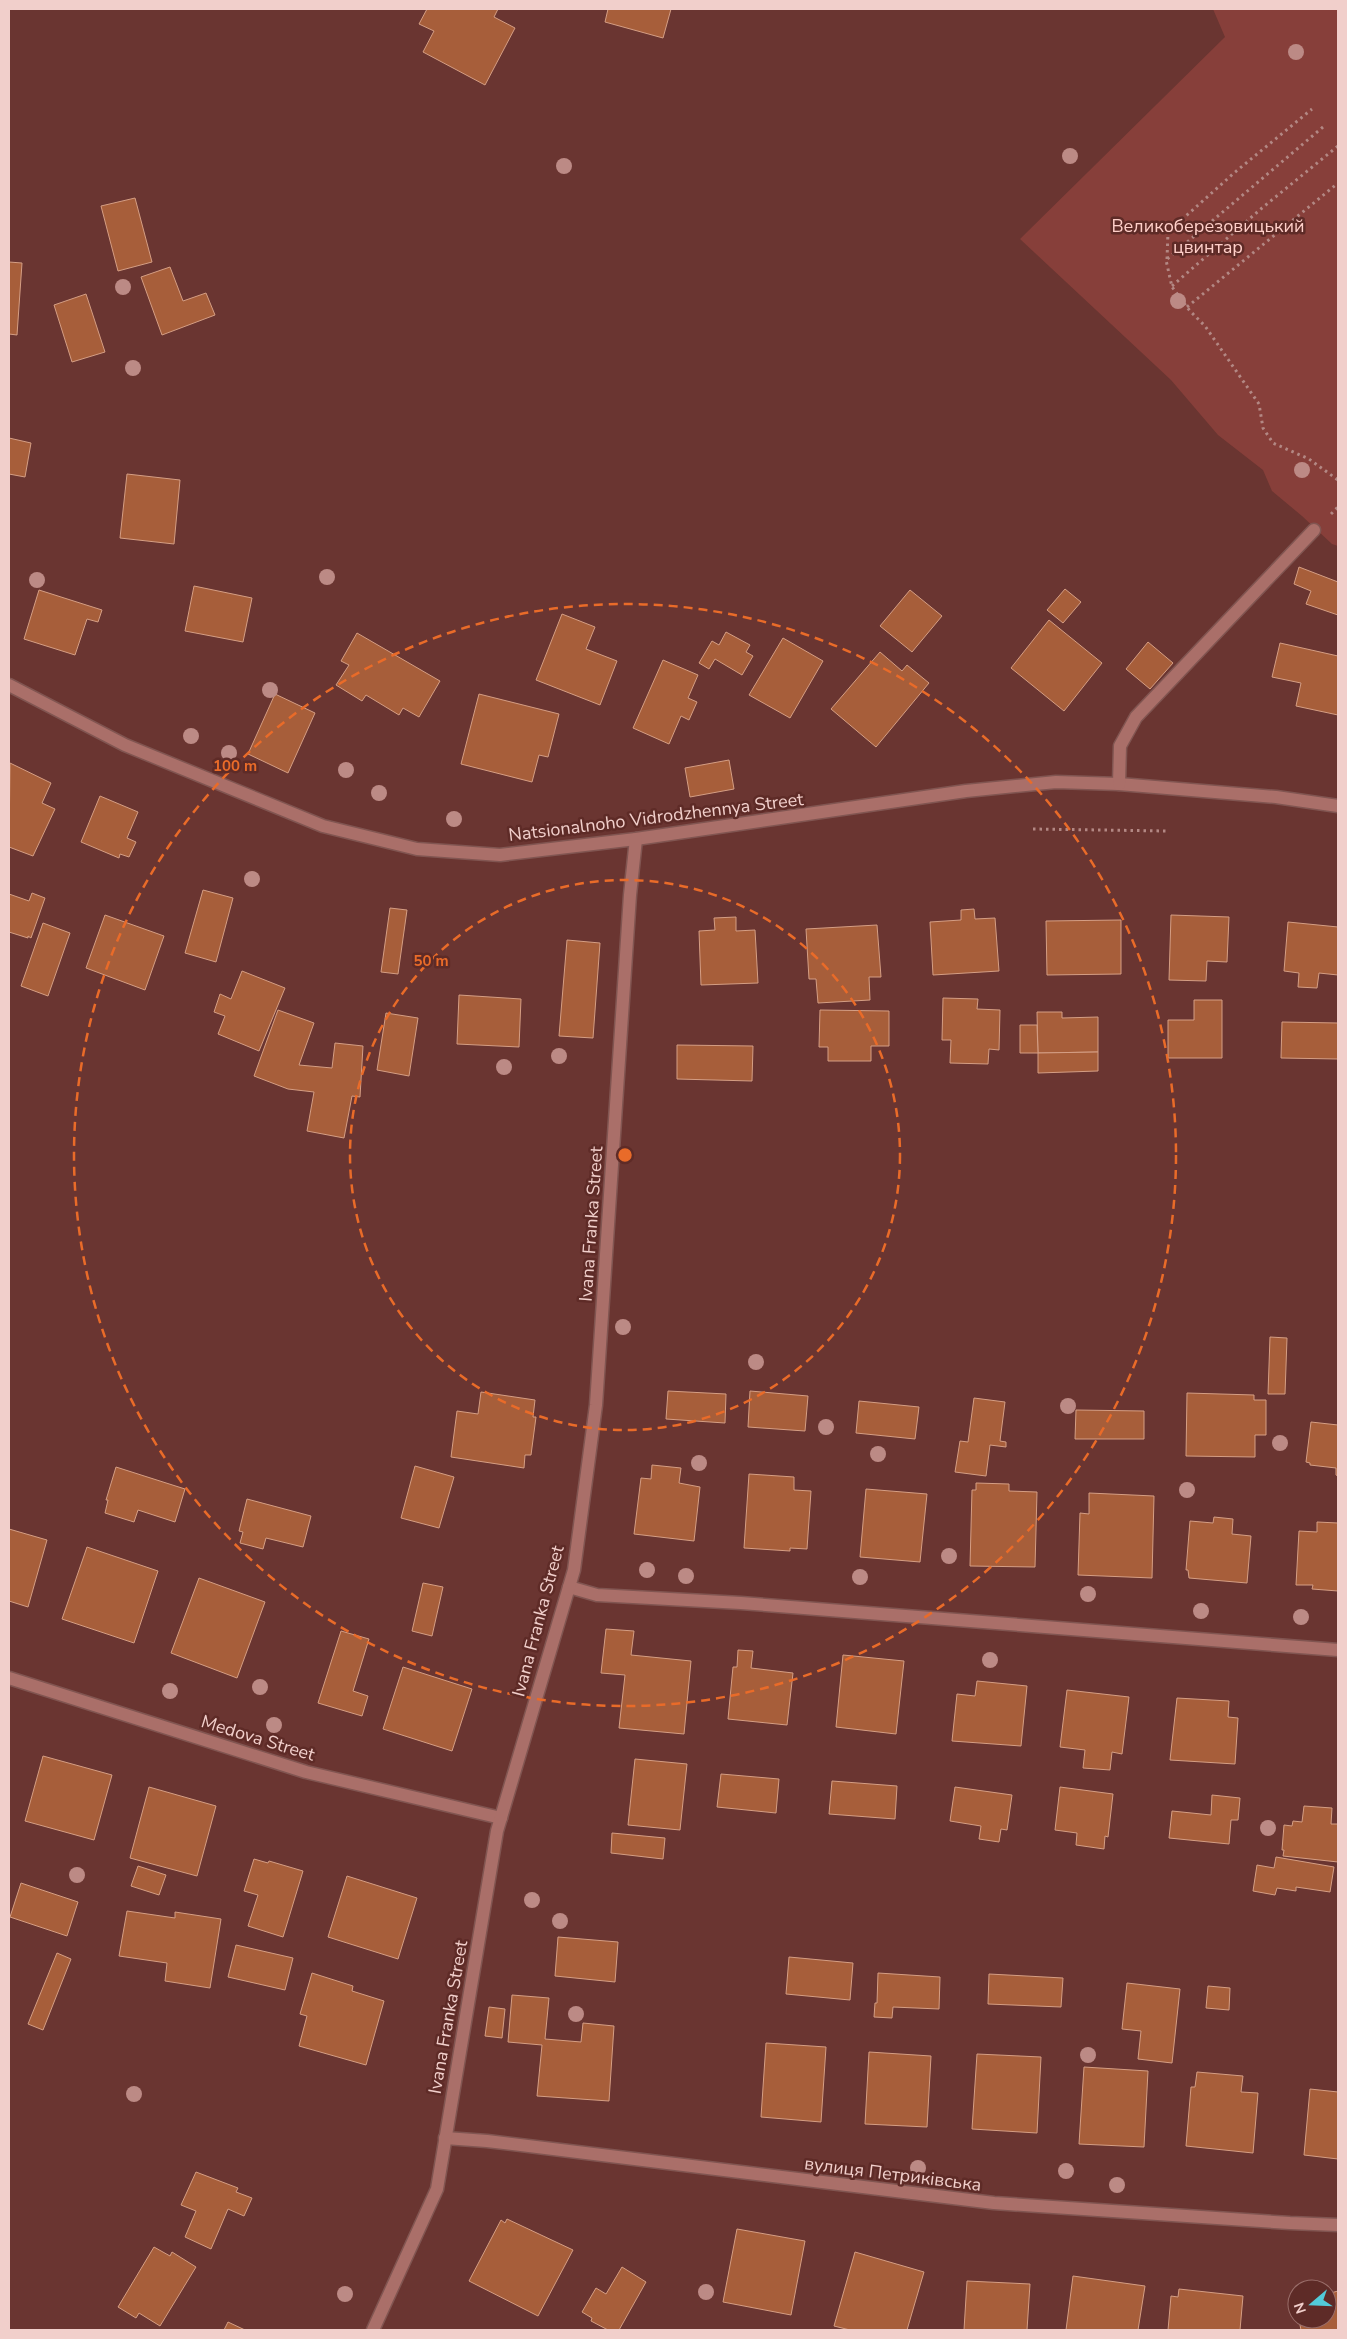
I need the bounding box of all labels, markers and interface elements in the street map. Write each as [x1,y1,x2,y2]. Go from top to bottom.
park label: Великоберезовицький цвинтар [1111,214,1305,259]
text: 100 m [213,756,257,776]
street label: Natsionalnoho Vidrodzhennya Street [507,787,806,847]
text: 50 m [413,951,449,971]
street label: Ivana Franka Street [574,1145,608,1302]
centre of rings [616,1146,634,1164]
street label: Ivana Franka Street [506,1542,570,1699]
street label: Medova Street [198,1709,318,1767]
street label: Ivana Franka Street [423,1938,473,2096]
street label: вулиця Петриківська [803,2151,983,2197]
north arrow [1287,2279,1337,2329]
text: N [1289,2300,1311,2316]

